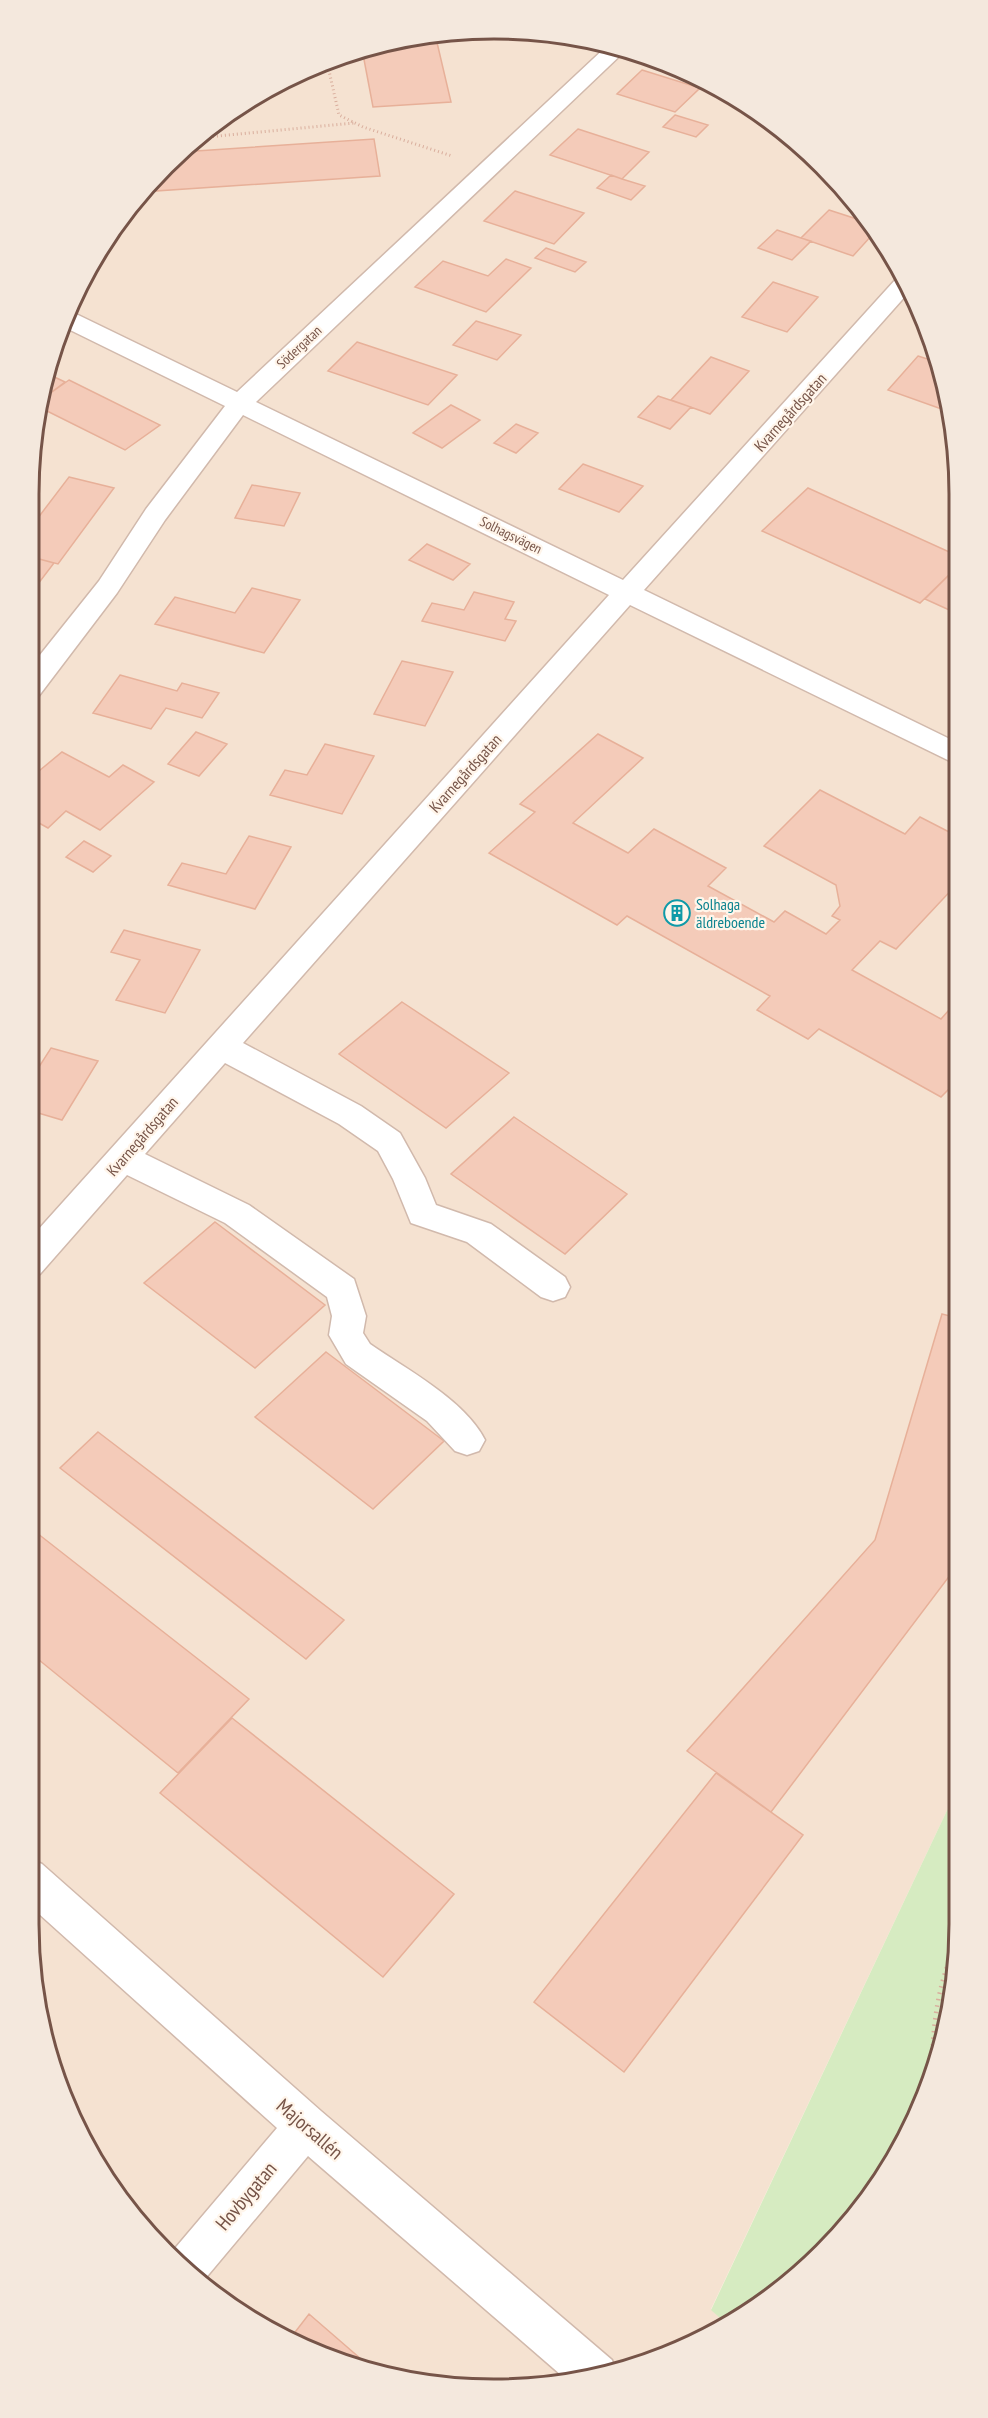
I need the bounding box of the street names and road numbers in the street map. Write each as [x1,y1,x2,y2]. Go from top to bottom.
street label: Södergatan [273,322,325,372]
street label: Kvarnegårdsgatan [749,369,831,455]
street label: Solhagsvägen [477,512,545,558]
street label: Kvarnegårdsgatan [424,730,506,816]
street label: Kvarnegårdsgatan [102,1092,182,1180]
street label: Majorsallén [271,2093,349,2165]
street label: Hovbygatan [210,2156,282,2236]

